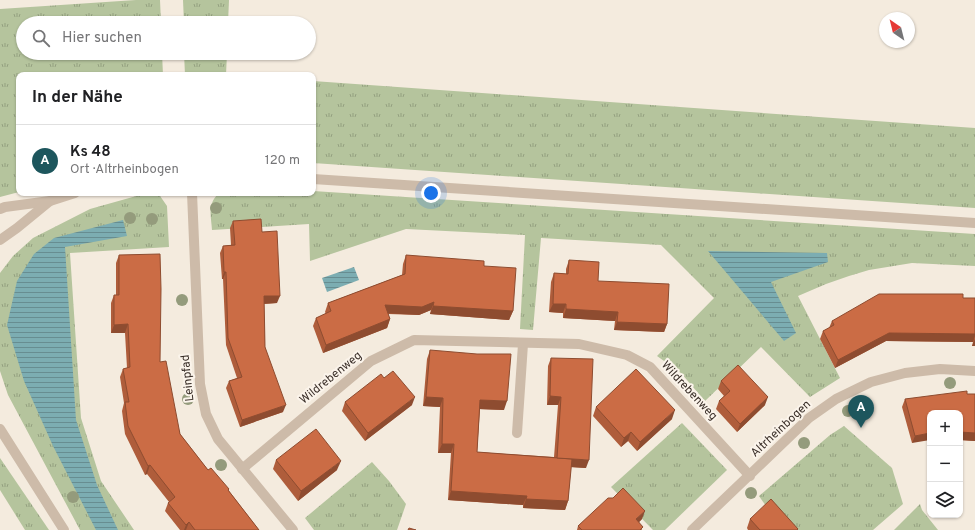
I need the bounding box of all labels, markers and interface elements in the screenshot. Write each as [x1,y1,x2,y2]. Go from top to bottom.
north arrow [879,12,915,48]
search box [16,16,316,60]
icon: search [30,27,52,49]
text: Hier suchen [62,29,142,48]
text: In der Nähe [32,87,123,109]
text: Ks 48 [70,143,111,162]
text: A [40,153,50,169]
text: 120 m [265,153,300,169]
text: Ort · Altrheinbogen [70,162,179,178]
your location [421,183,441,203]
street label: Wildrebenweg [296,348,366,408]
street label: Leinpfad [178,354,198,402]
street label: Wildrebenweg [657,358,721,424]
pin: A [848,395,874,428]
street label: Altrheinbogen [747,397,815,461]
map controls [927,410,963,518]
button: + [927,410,963,446]
button: − [927,446,963,482]
button: layers [927,482,963,518]

